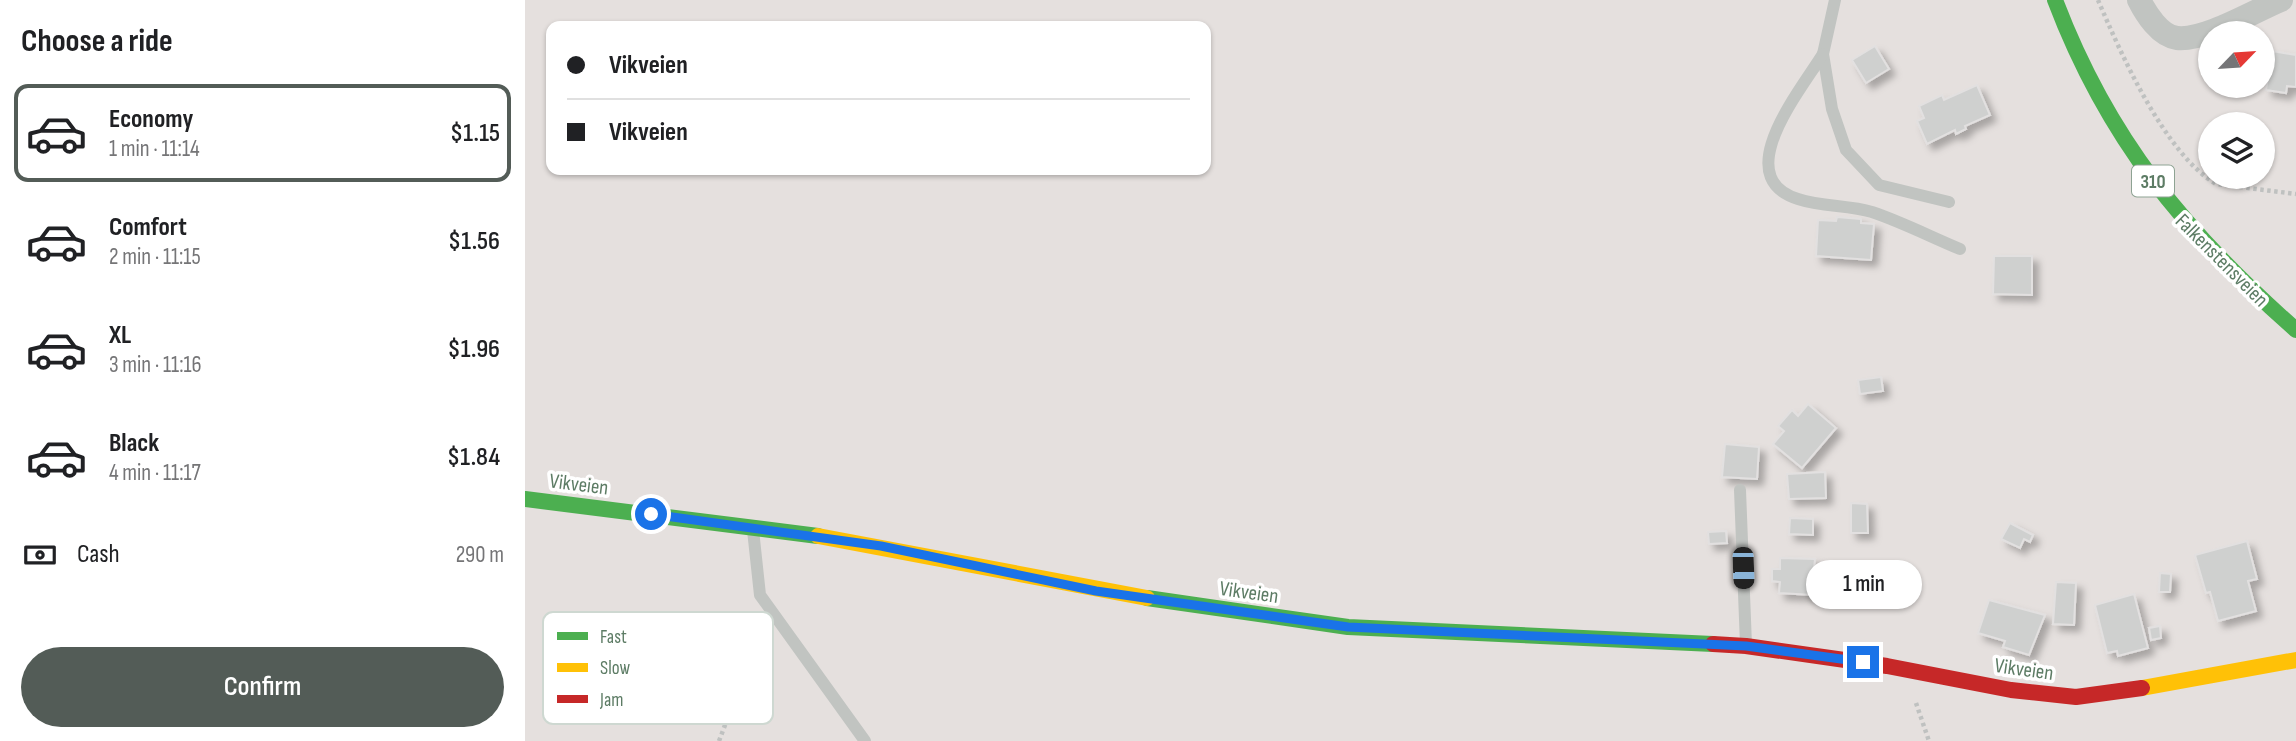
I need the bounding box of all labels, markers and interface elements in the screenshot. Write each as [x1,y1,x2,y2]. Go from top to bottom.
north arrow [2198,21,2275,98]
map controls [2198,21,2275,189]
text: Choose a ride [21,22,173,61]
text: Vikveien [609,50,688,81]
icon: car [25,102,88,165]
text: Economy [109,104,193,135]
button: layers [2198,112,2275,189]
text: Vikveien [609,117,688,148]
text: $1.15 [450,118,500,149]
text: 1 min · 11:14 [109,135,200,163]
road number: 310 [2132,166,2174,196]
street label: Falkenstensveien [2170,209,2273,312]
icon: car [25,210,88,273]
text: Comfort [109,212,187,243]
text: $1.56 [448,226,500,257]
text: 2 min · 11:15 [109,243,201,271]
icon: car [25,318,88,381]
text: XL [109,320,131,351]
text: $1.96 [448,334,500,365]
text: 3 min · 11:16 [109,351,202,379]
icon: car [25,426,88,489]
text: Black [109,428,159,459]
text: $1.84 [447,442,500,473]
text: 4 min · 11:17 [109,459,201,487]
street label: Vikveien [548,468,610,501]
route start [635,498,667,530]
icon: cash [21,536,59,574]
text: Cash [77,539,120,570]
text: 290 m [456,541,504,569]
car [1732,547,1755,589]
callout: 1 min [1805,560,1921,610]
text: 1 min [1843,570,1885,598]
street label: Vikveien [1218,576,1280,609]
legend [543,612,773,724]
text: Fast [600,626,627,649]
route end [1847,646,1879,678]
button: Confirm [21,647,504,727]
street label: Vikveien [1993,653,2055,686]
text: Slow [600,657,630,680]
text: Jam [599,689,623,712]

